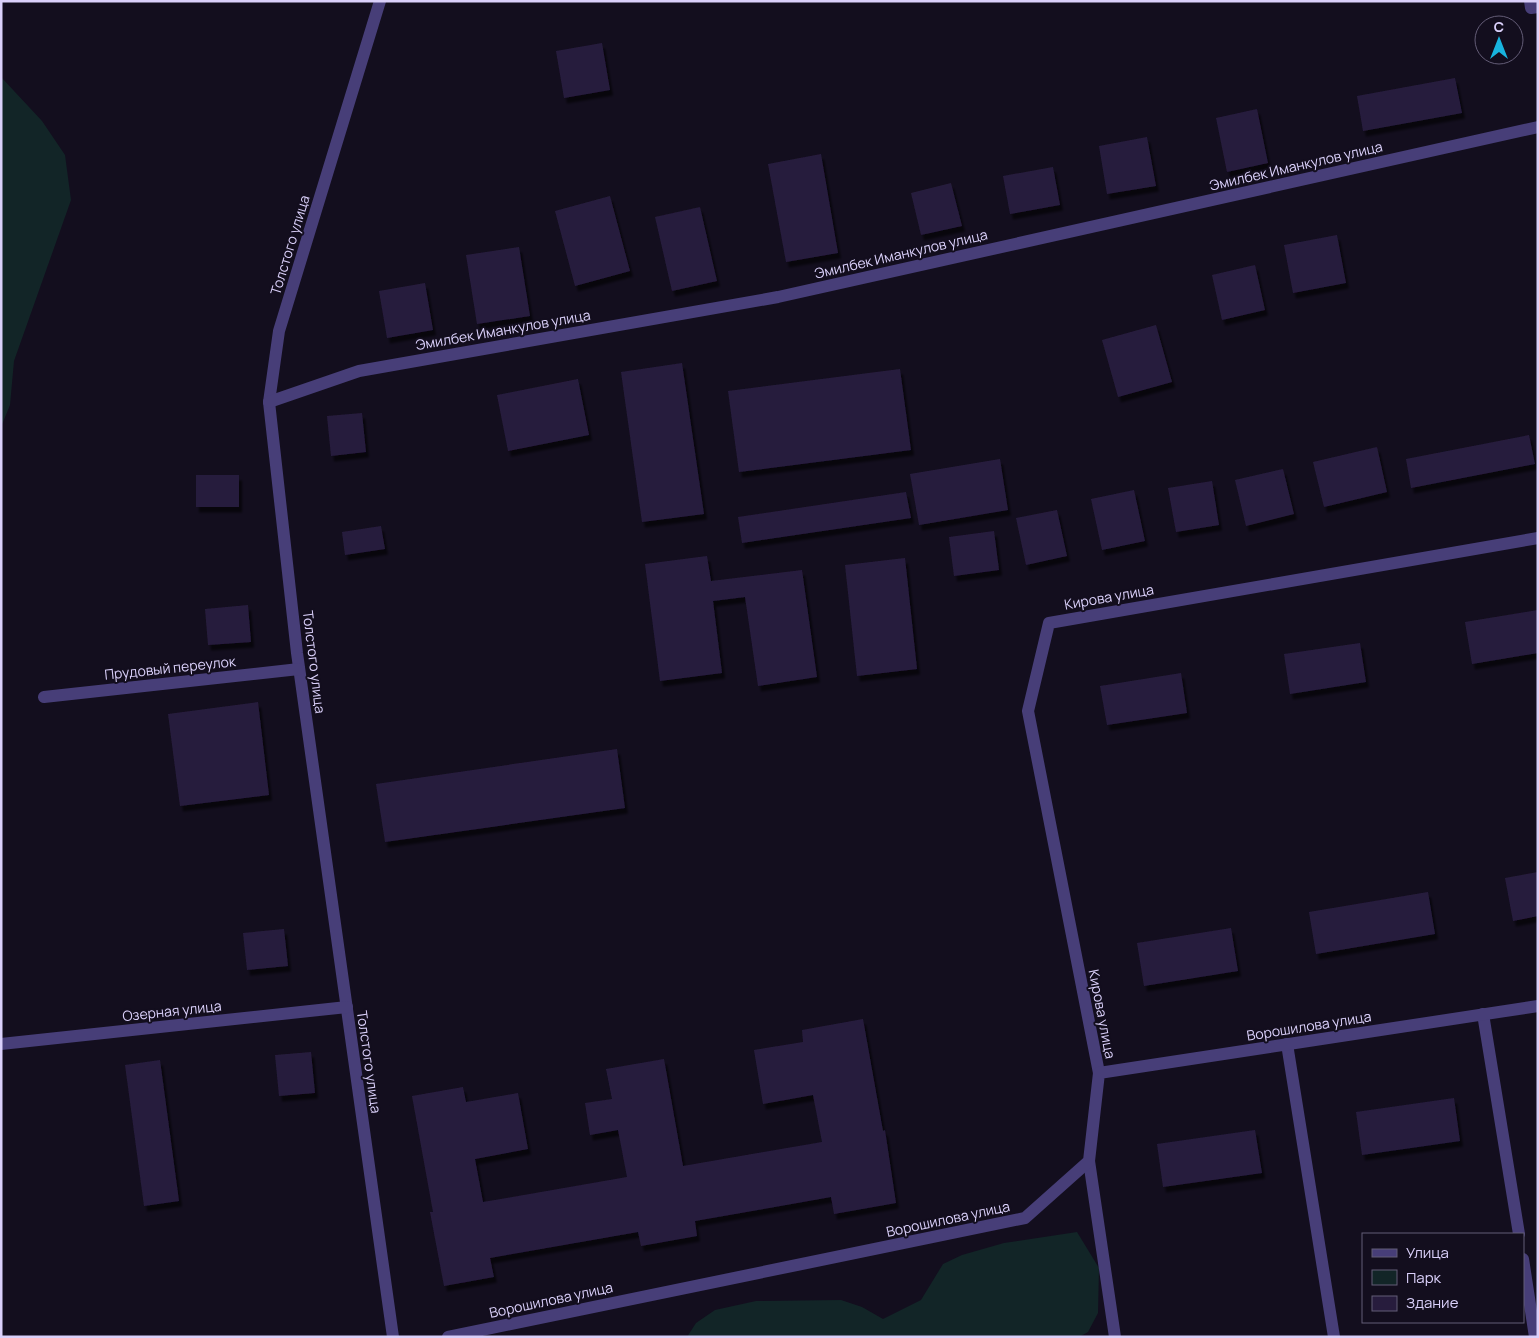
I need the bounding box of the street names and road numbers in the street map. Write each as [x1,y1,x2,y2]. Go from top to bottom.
street label: Эмилбек Иманкулов улица [1207,136,1384,195]
street label: Толстого улица [265,193,314,297]
street label: Эмилбек Иманкулов улица [812,224,989,283]
street label: Эмилбек Иманкулов улица [414,305,592,354]
street label: Кирова улица [1063,579,1155,614]
street label: Толстого улица [299,609,330,714]
street label: Прудовый переулок [103,651,238,684]
street label: Кирова улица [1085,968,1120,1060]
street label: Озерная улица [121,996,222,1025]
street label: Ворошилова улица [1245,1006,1373,1045]
street label: Толстого улица [353,1009,386,1114]
street label: Ворошилова улица [884,1196,1011,1241]
street label: Ворошилова улица [487,1277,614,1322]

